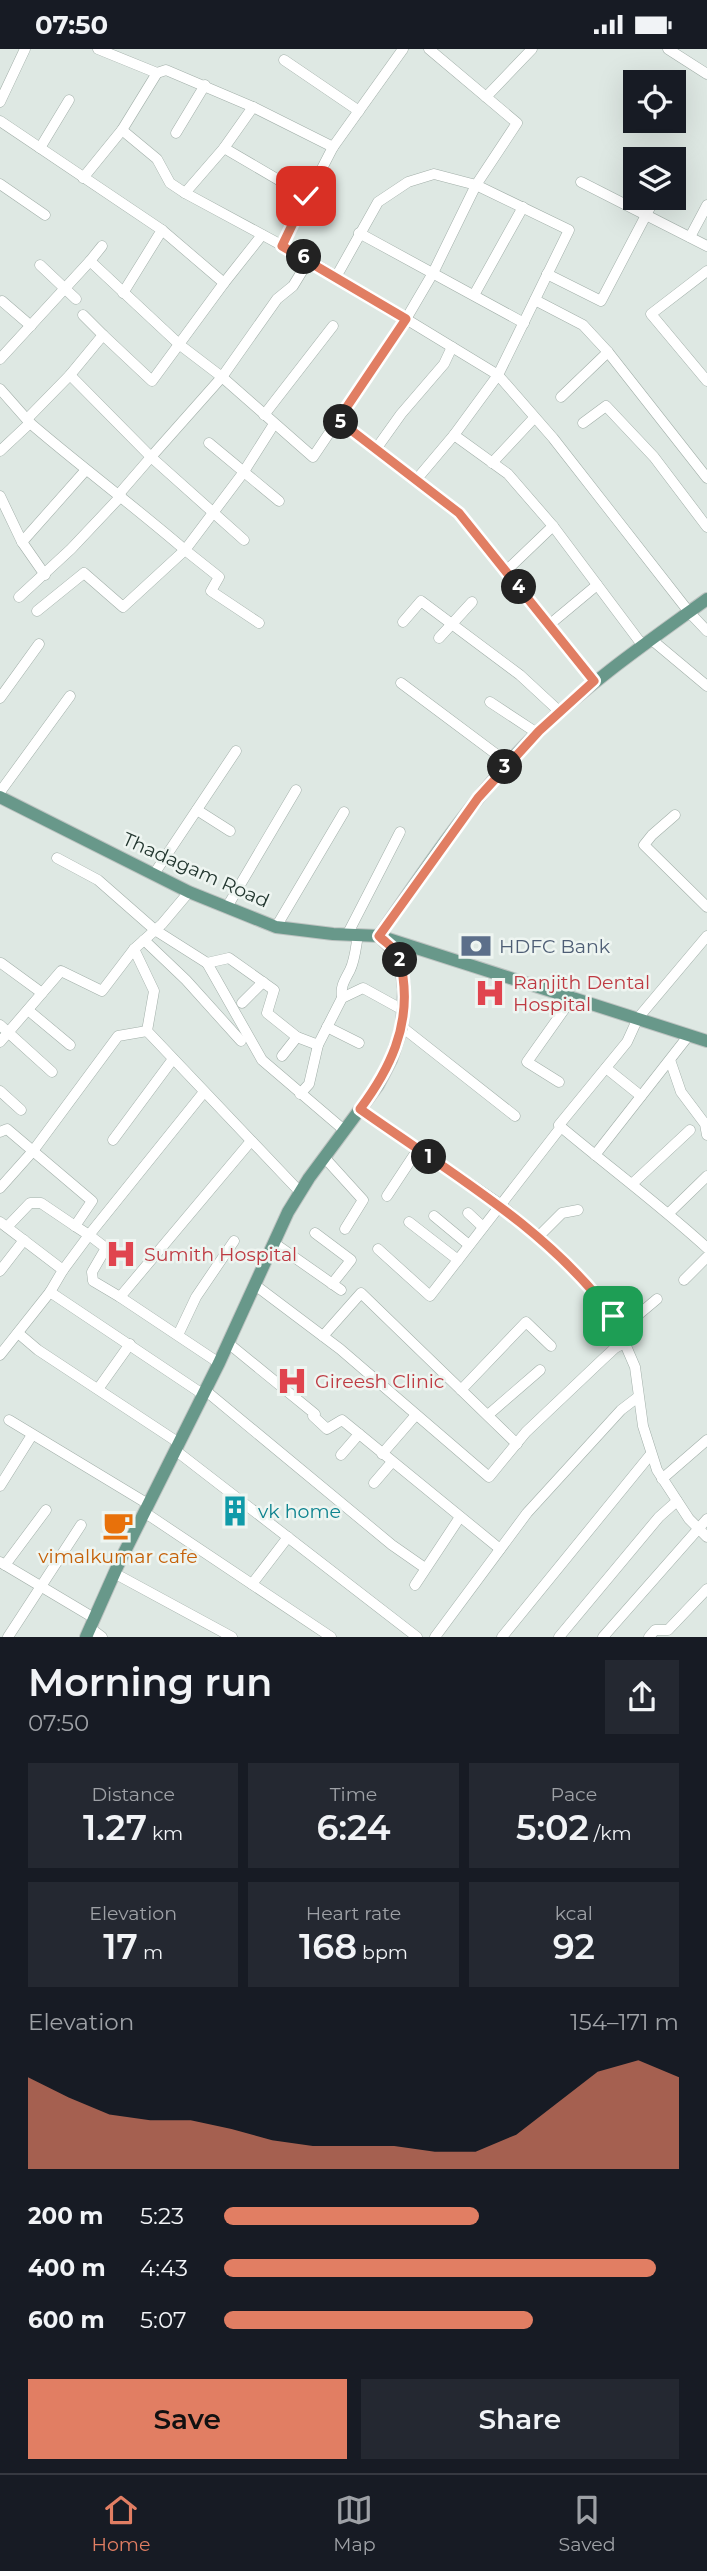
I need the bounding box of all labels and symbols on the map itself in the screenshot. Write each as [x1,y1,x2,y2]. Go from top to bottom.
pin [276,166,336,226]
pin: 6 [286,239,322,275]
pin: 5 [324,405,358,439]
pin: 4 [502,569,536,605]
pin: 3 [488,749,522,785]
street label: Thadagam Road [119,827,273,913]
bank icon: HDFC Bank [459,929,493,963]
place label: HDFC Bank [499,935,611,958]
pin: 2 [382,943,418,977]
place label: Ranjith Dental Hospital [513,971,650,1016]
hospital icon: Ranjith Dental Hospital [473,976,507,1010]
pin: 1 [412,1139,446,1175]
hospital icon: Sumith Hospital [104,1237,138,1271]
place label: Sumith Hospital [144,1243,297,1266]
pin [583,1286,643,1346]
hospital icon: Gireesh Clinic [275,1364,309,1398]
place label: Gireesh Clinic [315,1370,445,1393]
building icon: vk home [218,1494,252,1528]
place label: vk home [258,1500,341,1523]
cafe icon: vimalkumar cafe [101,1508,135,1542]
place label: vimalkumar cafe [38,1545,198,1568]

